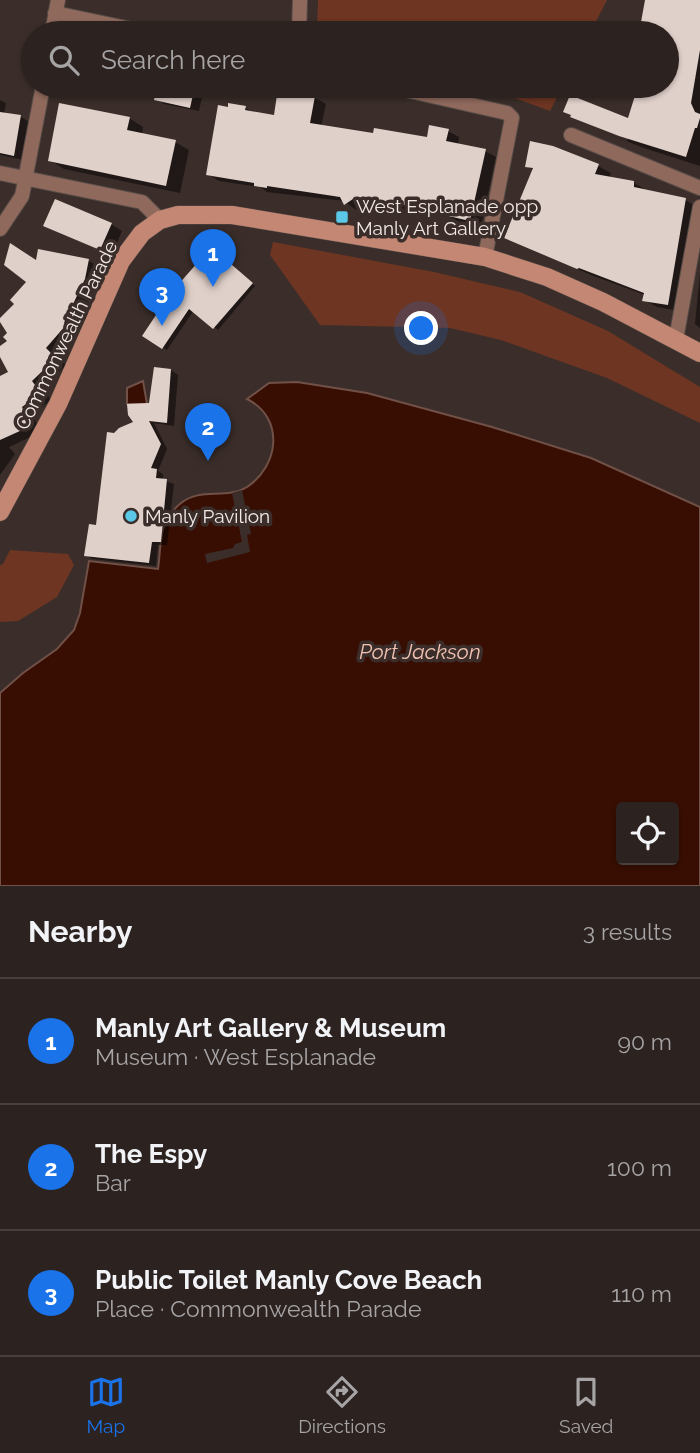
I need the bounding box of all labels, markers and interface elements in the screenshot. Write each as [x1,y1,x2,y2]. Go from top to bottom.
search box [21,21,679,98]
icon: search [45,41,83,79]
text: Search here [101,45,245,75]
place label: West Esplanade opp Manly Art Gallery [356,195,538,239]
marker: West Esplanade opp Manly Art Gallery [334,209,350,225]
pin: 1 [190,229,236,287]
street label: Commonwealth Parade [11,237,121,433]
pin: 3 [139,268,185,326]
your location [404,311,438,345]
pin: 2 [185,403,231,461]
place label: Manly Pavilion [145,505,270,527]
marker: Manly Pavilion [123,508,139,524]
water label: Port Jackson [359,639,481,664]
map controls [616,802,679,865]
button: locate [616,802,679,865]
text: Nearby [28,914,132,949]
text: 3 results [583,918,672,945]
text: Manly Art Gallery & Museum [95,1013,446,1043]
text: 1 [45,1028,57,1055]
text: 90 m [617,1028,672,1055]
text: Museum · West Esplanade [95,1043,376,1070]
text: The Espy [95,1139,207,1169]
text: 2 [45,1154,57,1181]
text: 100 m [607,1154,672,1181]
text: Bar [95,1169,131,1196]
text: Public Toilet Manly Cove Beach [95,1265,482,1295]
text: 3 [45,1280,57,1307]
text: 110 m [611,1280,672,1307]
text: Place · Commonwealth Parade [95,1295,421,1322]
tab: Map [87,1373,125,1437]
tab: Directions [298,1373,386,1437]
tab: Saved [559,1373,613,1437]

